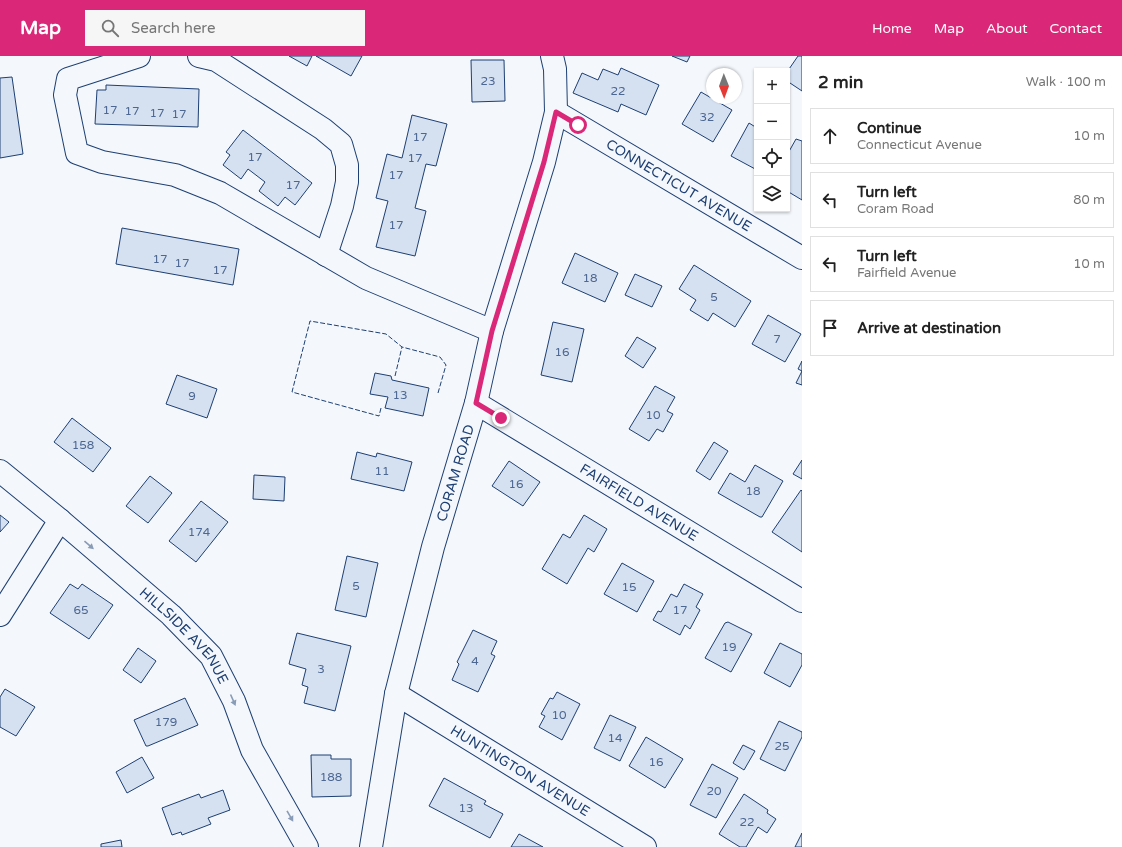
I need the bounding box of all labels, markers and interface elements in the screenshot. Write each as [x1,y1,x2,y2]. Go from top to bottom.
search box [85,10,365,46]
text: Map [20,17,61,39]
icon: search [99,17,121,39]
text: Search here [131,19,215,37]
text: Home [872,20,912,37]
text: Map [934,20,964,37]
text: About [986,20,1028,37]
text: Contact [1050,20,1102,37]
north arrow [706,68,742,104]
map controls [754,68,790,212]
button: + [754,68,790,104]
text: 2 min [818,72,863,93]
house number: 23 [480,74,496,88]
text: Walk · 100 m [1026,74,1106,90]
house number: 22 [610,84,626,98]
house number: 17 [102,103,118,117]
house number: 17 [124,104,140,118]
button: − [754,104,790,140]
house number: 17 [149,106,165,120]
house number: 17 [171,107,187,121]
house number: 32 [699,110,715,124]
route start [569,116,587,134]
text: Continue [857,119,921,137]
icon: ahead [819,125,841,147]
text: 10 m [1073,128,1105,144]
house number: 17 [412,130,428,144]
street label: CONNECTICUT AVENUE [603,136,755,235]
text: Connecticut Avenue [857,137,982,153]
button: locate [754,140,790,176]
house number: 17 [247,150,263,164]
house number: 17 [407,151,423,165]
house number: 17 [388,168,404,182]
button: layers [754,176,790,212]
house number: 17 [285,178,301,192]
text: Turn left [857,183,917,201]
icon: left [819,189,841,211]
text: 80 m [1073,192,1105,208]
text: Coram Road [857,201,934,217]
house number: 17 [388,218,404,232]
text: Turn left [857,247,917,265]
house number: 17 [152,252,168,266]
icon: left [819,253,841,275]
house number: 17 [174,256,190,270]
text: 10 m [1073,256,1105,272]
house number: 17 [212,263,228,277]
text: Fairfield Avenue [857,265,956,281]
house number: 18 [582,271,598,285]
house number: 5 [710,290,718,304]
icon: arrive [819,317,841,339]
text: Arrive at destination [857,319,1001,337]
house number: 7 [773,332,781,346]
house number: 16 [554,345,570,359]
house number: 13 [392,388,408,402]
house number: 9 [188,389,196,403]
house number: 10 [645,408,661,422]
route end [492,409,510,427]
street label: CORAM ROAD [433,422,478,524]
house number: 158 [72,438,94,452]
street label: FAIRFIELD AVENUE [577,460,701,545]
house number: 11 [374,464,390,478]
house number: 16 [508,477,524,491]
house number: 18 [745,484,761,498]
house number: 174 [188,525,211,539]
one-way arrow [85,540,94,549]
house number: 5 [352,579,360,593]
house number: 15 [621,580,637,594]
street label: HILLSIDE AVENUE [136,584,232,687]
house number: 65 [73,603,89,617]
house number: 17 [672,603,688,617]
house number: 19 [721,640,737,654]
house number: 4 [471,654,479,668]
house number: 3 [317,662,325,676]
one-way arrow [230,694,236,706]
house number: 10 [551,708,567,722]
house number: 179 [155,715,177,729]
street label: HUNTINGTON AVENUE [447,722,593,820]
house number: 14 [607,731,623,745]
house number: 25 [774,739,790,753]
house number: 16 [648,755,664,769]
house number: 188 [320,770,342,784]
house number: 20 [706,784,722,798]
house number: 13 [458,801,474,815]
one-way arrow [286,811,293,822]
house number: 22 [739,815,755,829]

